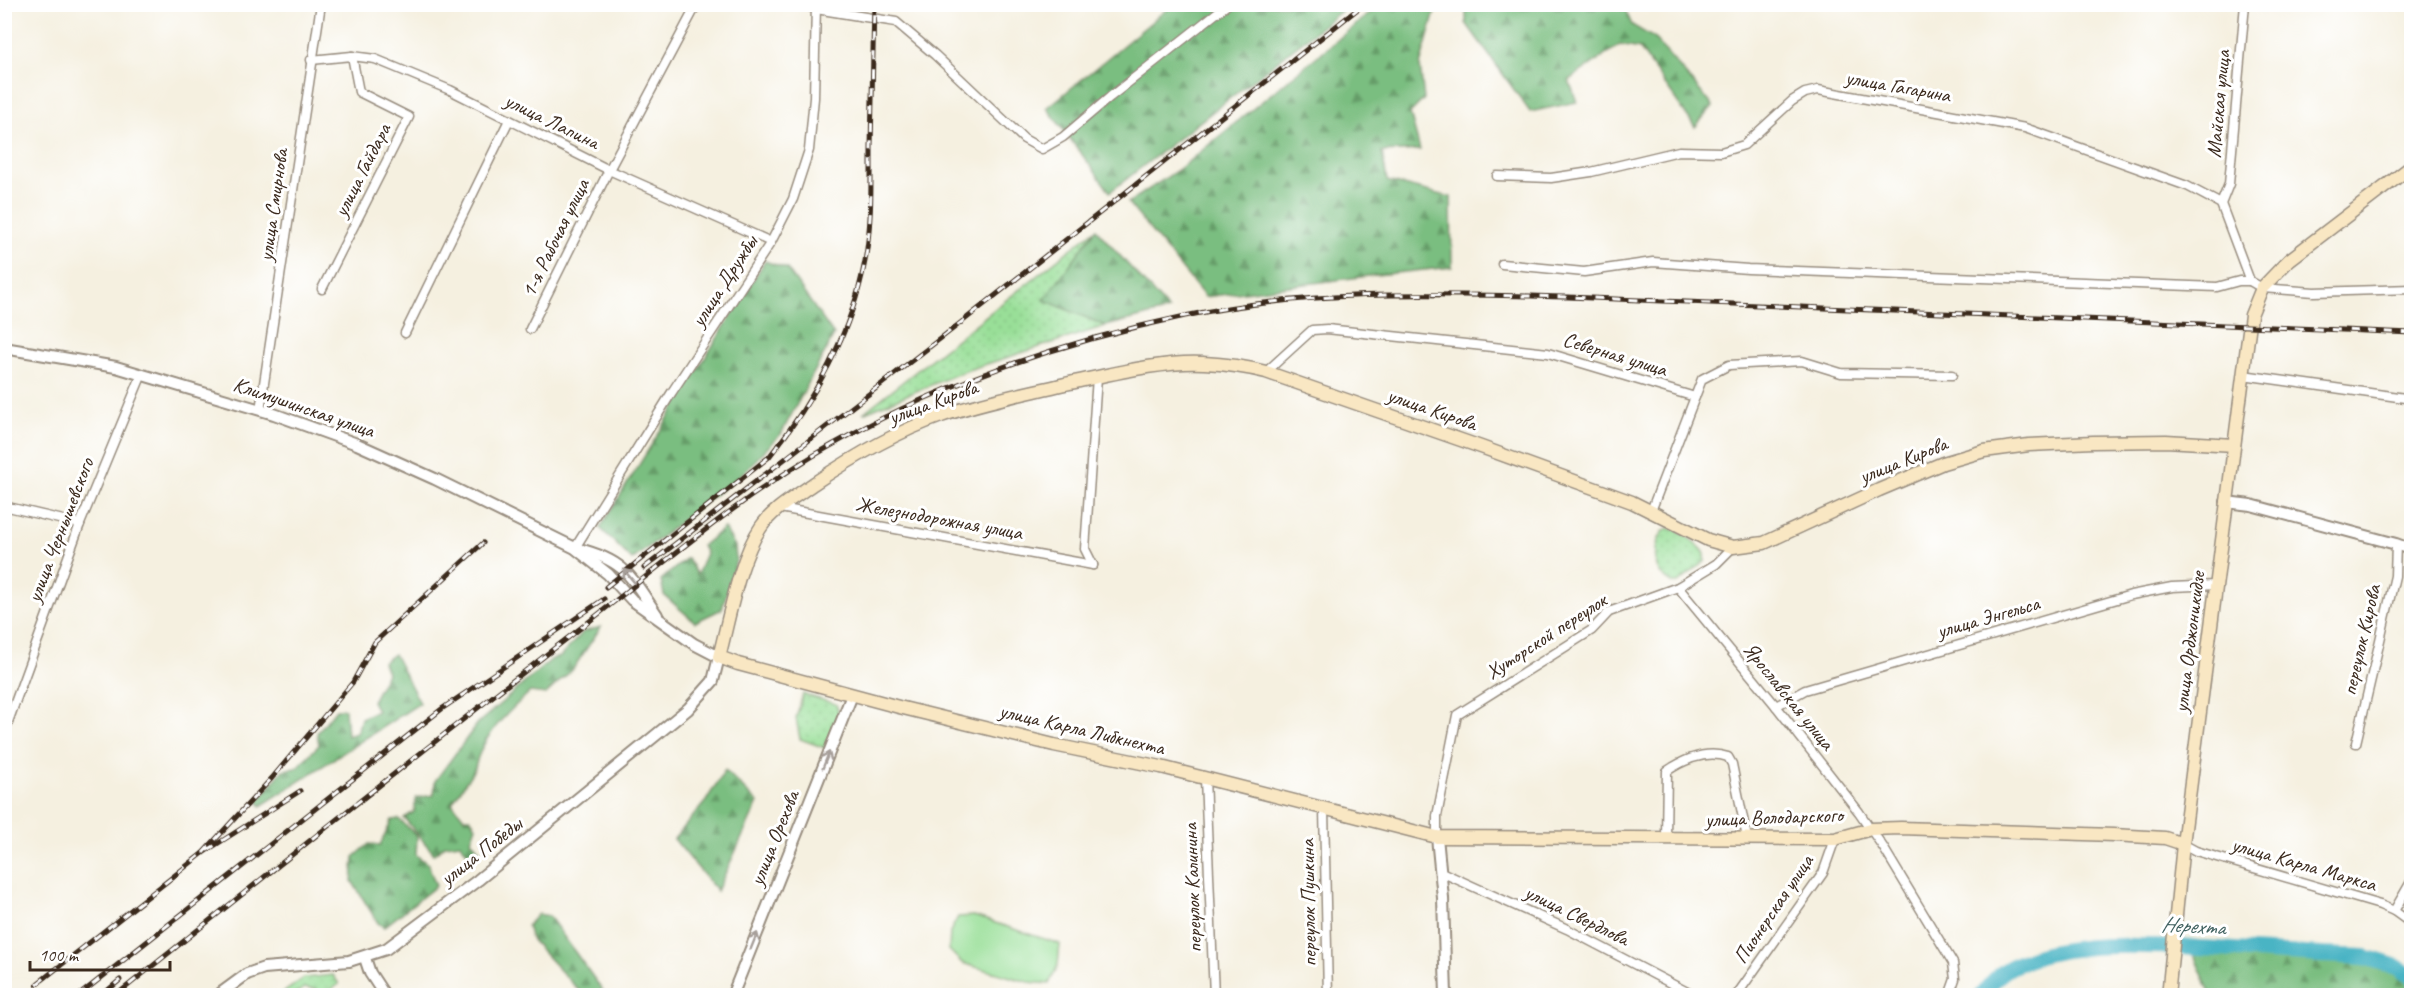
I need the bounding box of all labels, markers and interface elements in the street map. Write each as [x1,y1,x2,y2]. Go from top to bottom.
street label: Майская улица [2200,48,2236,159]
street label: улица Гагарина [1841,64,1954,108]
street label: улица Лапина [499,86,606,156]
street label: улица Гайдара [327,118,397,223]
street label: улица Смирнова [252,145,294,265]
street label: 1-я Рабочая улица [515,173,596,301]
street label: улица Дружбы [684,229,764,333]
street label: Северная улица [1560,326,1672,383]
street label: Климушинская улица [230,371,379,444]
street label: улица Кирова [883,373,983,431]
street label: улица Кирова [1382,381,1482,437]
street label: улица Кирова [1853,430,1953,490]
street label: улица Чернышевского [20,453,100,608]
street label: Железнодорожная улица [854,491,1026,546]
street label: улица Орджоникидзе [2167,568,2211,716]
one-way arrow [622,569,636,584]
street label: переулок Кирова [2336,580,2387,698]
street label: Хуторской переулок [1481,586,1613,685]
street label: улица Энгельса [1932,590,2044,645]
street label: Ярославская улица [1738,637,1842,757]
street label: улица Карла Либкнехта [995,697,1169,761]
one-way arrow [821,751,832,770]
street label: улица Орехова [742,785,806,891]
street label: улица Володарского [1703,802,1846,832]
street label: улица Победы [433,810,529,892]
street label: переулок Калинина [1177,821,1207,953]
street label: улица Карла Маркса [2227,830,2381,898]
street label: переулок Пушкина [1294,837,1322,967]
street label: Пионерская улица [1727,848,1820,968]
street label: улица Свердлова [1519,878,1635,952]
water label: Нерехта [2160,910,2229,942]
one-way arrow [749,932,760,951]
scale bar [30,934,170,972]
text: 100 m [39,944,80,966]

